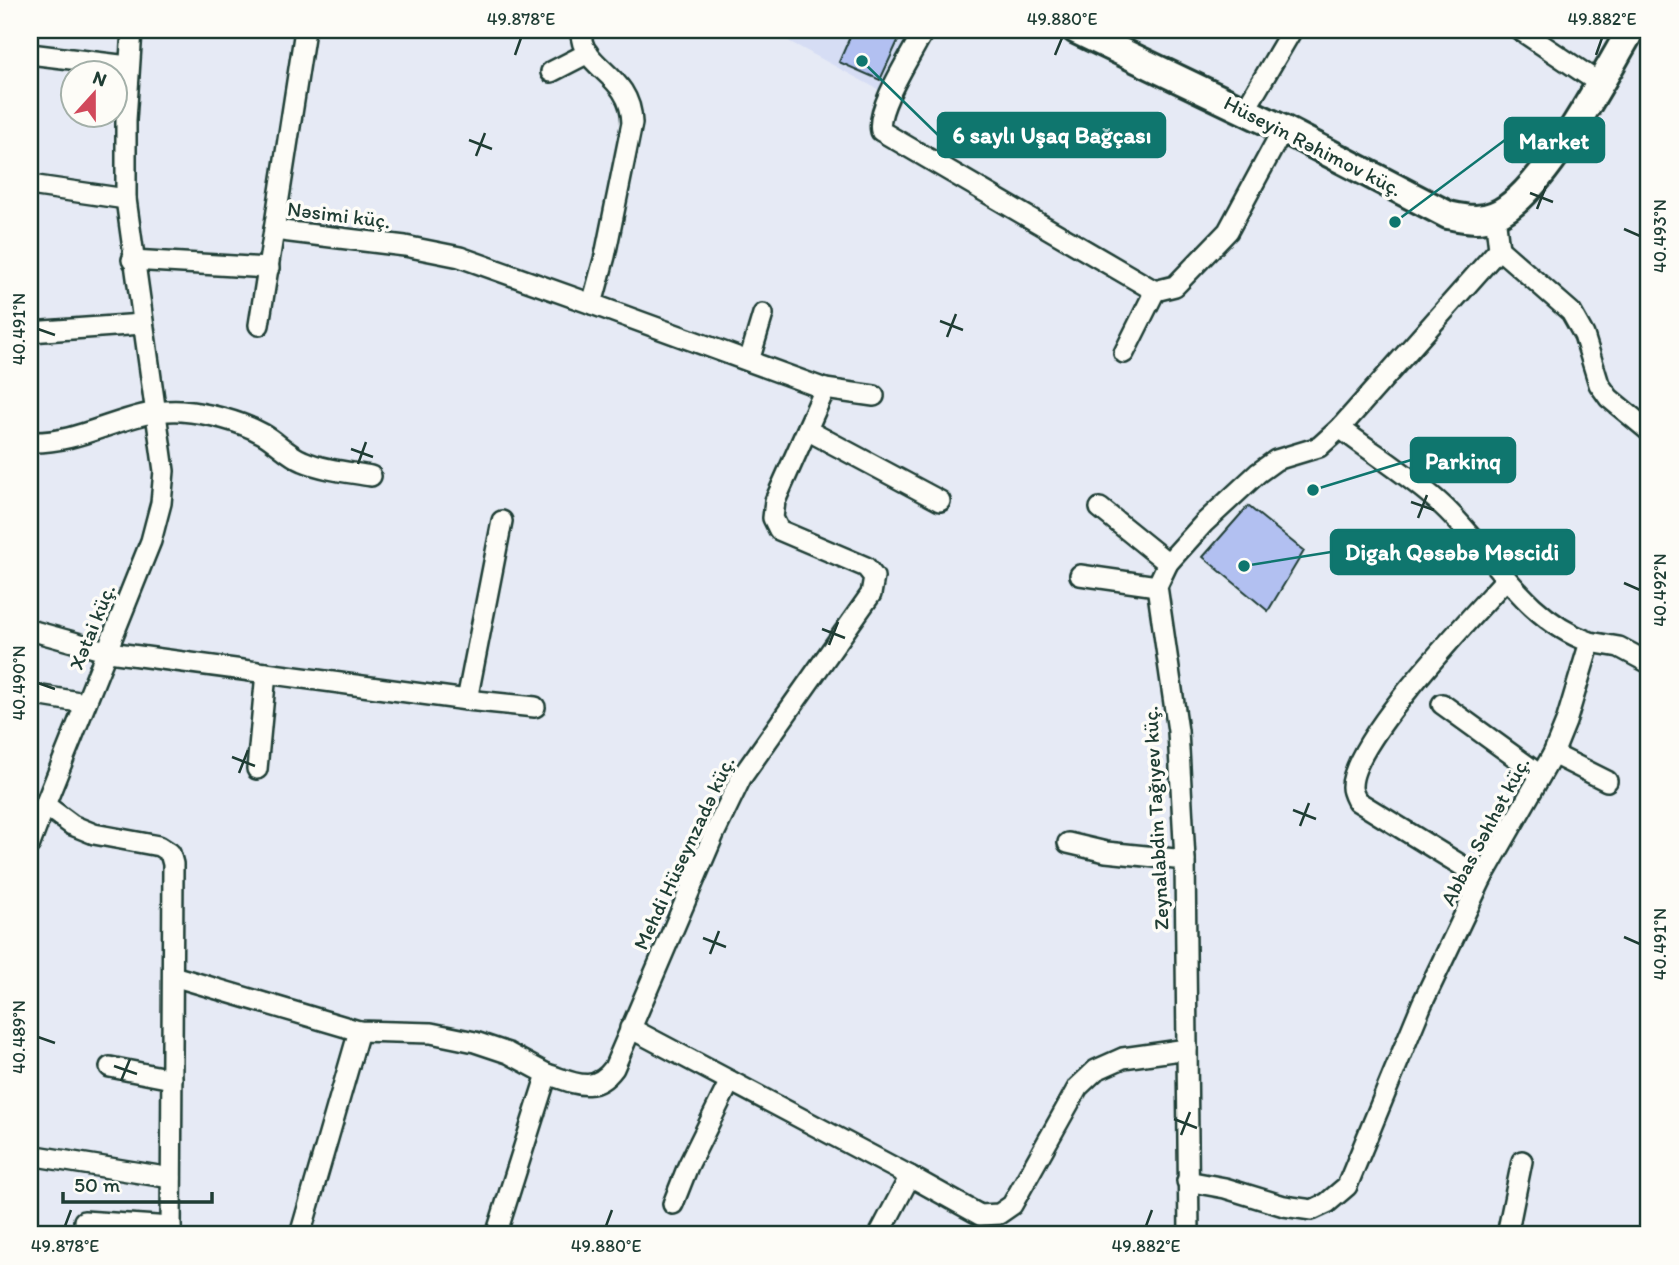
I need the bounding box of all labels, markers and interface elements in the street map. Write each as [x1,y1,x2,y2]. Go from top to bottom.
text: 49.878°E [487,8,555,30]
text: 49.880°E [1027,8,1097,30]
text: 49.882°E [1567,8,1637,30]
north arrow [60,60,130,130]
text: N [90,66,110,92]
street label: Hüseyin Rəhimov küç. [1220,90,1407,201]
callout: 6 saylı Uşaq Bağçası [938,113,1165,157]
callout: Market [1505,118,1604,162]
text: 6 saylı Uşaq Bağçası [953,121,1152,149]
text: Market [1519,127,1590,155]
street label: Nəsimi küç. [286,196,392,233]
text: 40.493°N [1649,199,1671,273]
text: 40.491°N [8,293,30,365]
callout: Parkinq [1411,438,1515,482]
text: Parkinq [1425,447,1501,475]
callout: Digah Qəsəbə Məscidi [1331,530,1574,574]
text: Digah Qəsəbə Məscidi [1345,538,1559,566]
text: 40.492°N [1649,553,1671,627]
street label: Xətai küç. [63,580,120,673]
text: 40.490°N [8,645,30,721]
street label: Zeynalabdin Tağıyev küç. [1137,705,1174,931]
street label: Mehdi Hüseynzadə küç. [628,752,739,954]
street label: Abbas Səhhət küç. [1435,752,1534,910]
text: 40.491°N [1649,908,1671,980]
text: 40.489°N [8,1000,30,1074]
scale bar [63,1160,212,1204]
text: 50 m [74,1172,121,1197]
text: 49.878°E [31,1235,99,1257]
text: 49.880°E [571,1235,641,1257]
text: 49.882°E [1111,1235,1181,1257]

